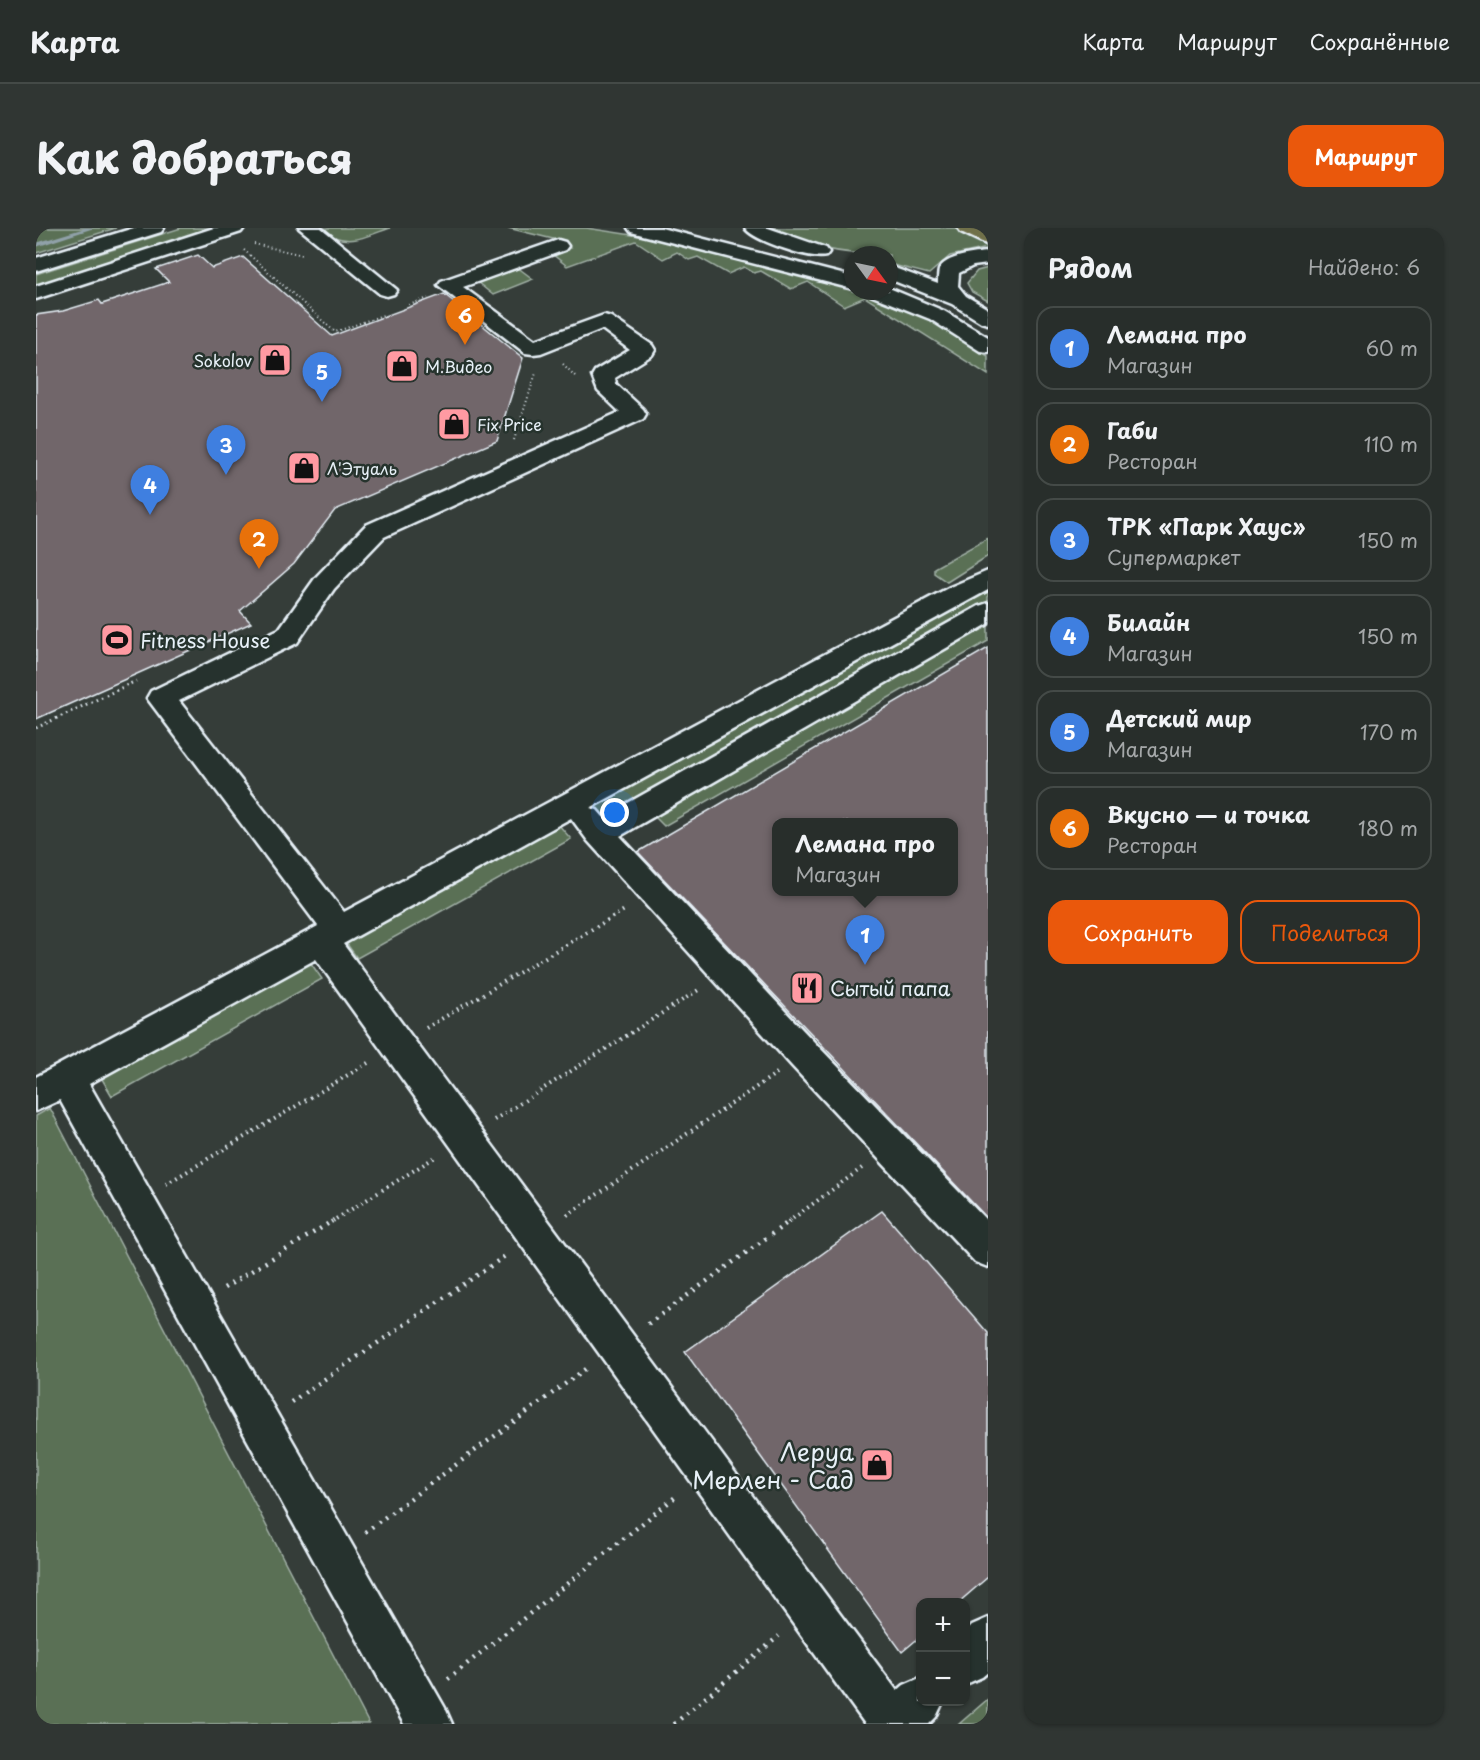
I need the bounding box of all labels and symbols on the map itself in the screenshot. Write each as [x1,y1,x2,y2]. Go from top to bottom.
north arrow [844,246,898,300]
pin: 6 [446,296,484,345]
shop icon: Sokolov [257,342,293,378]
place label: Sokolov [193,348,252,372]
shop icon: М.Видео [384,348,420,384]
pin: 5 [302,352,342,402]
place label: М.Видео [425,354,492,378]
shop icon: Fix Price [436,406,472,442]
place label: Fix Price [477,412,542,436]
pin: 3 [206,426,246,475]
shop icon: Л'Этуаль [286,450,322,486]
place label: Л'Этуаль [327,456,397,480]
pin: 4 [130,466,170,515]
pin: 2 [240,520,278,569]
sports icon: Fitness House [99,622,135,658]
place label: Fitness House [140,625,271,655]
your location [600,798,629,827]
pin: 1 [846,916,884,965]
restaurant icon: Сытый папа [789,970,825,1006]
place label: Сытый папа [830,973,951,1003]
place label: Леруа Мерлен - Сад [692,1433,854,1497]
shop icon: Леруа Мерлен - Сад [859,1447,895,1483]

